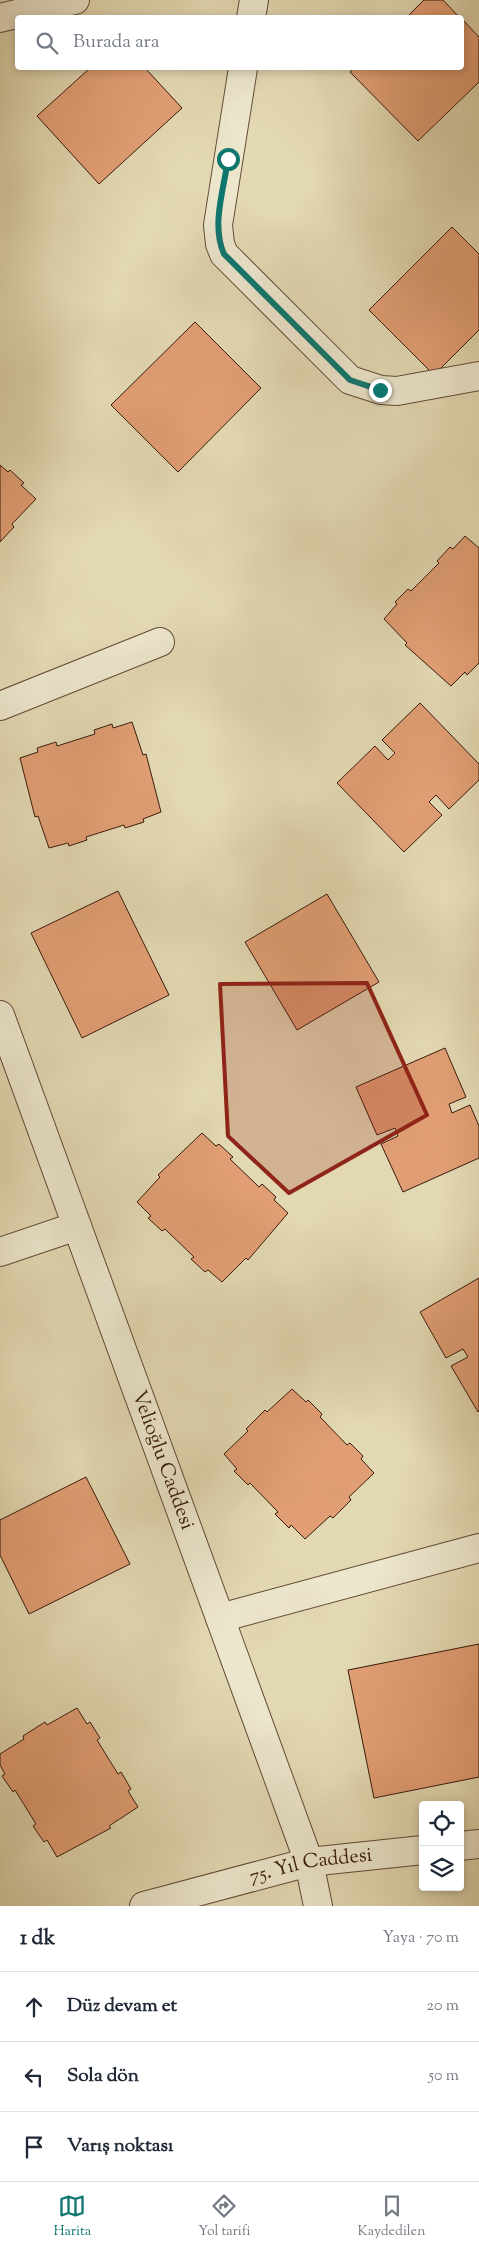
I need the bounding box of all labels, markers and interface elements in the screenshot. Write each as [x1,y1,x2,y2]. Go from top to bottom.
search box [15,15,464,70]
icon: search [33,29,61,57]
text: Burada ara [73,29,159,56]
route start [217,148,240,171]
route end [369,379,392,402]
street label: Velioğlu Caddesi [124,1387,201,1534]
map controls [419,1801,464,1891]
button: locate [419,1801,464,1846]
street label: 75. Yıl Caddesi [246,1841,374,1892]
button: layers [419,1846,464,1891]
text: 1 dk [20,1924,55,1954]
text: Yaya · 70 m [383,1927,459,1950]
icon: ahead [20,1993,48,2021]
text: Düz devam et [67,1993,177,2020]
text: 20 m [426,1995,459,2018]
icon: left [20,2063,48,2091]
text: Sola dön [67,2063,139,2090]
text: 50 m [428,2065,459,2088]
icon: arrive [20,2133,48,2161]
text: Varış noktası [67,2133,173,2160]
tab: Harita [54,2192,91,2242]
tab: Yol tarifi [198,2192,251,2242]
tab: Kaydedilen [358,2192,425,2242]

